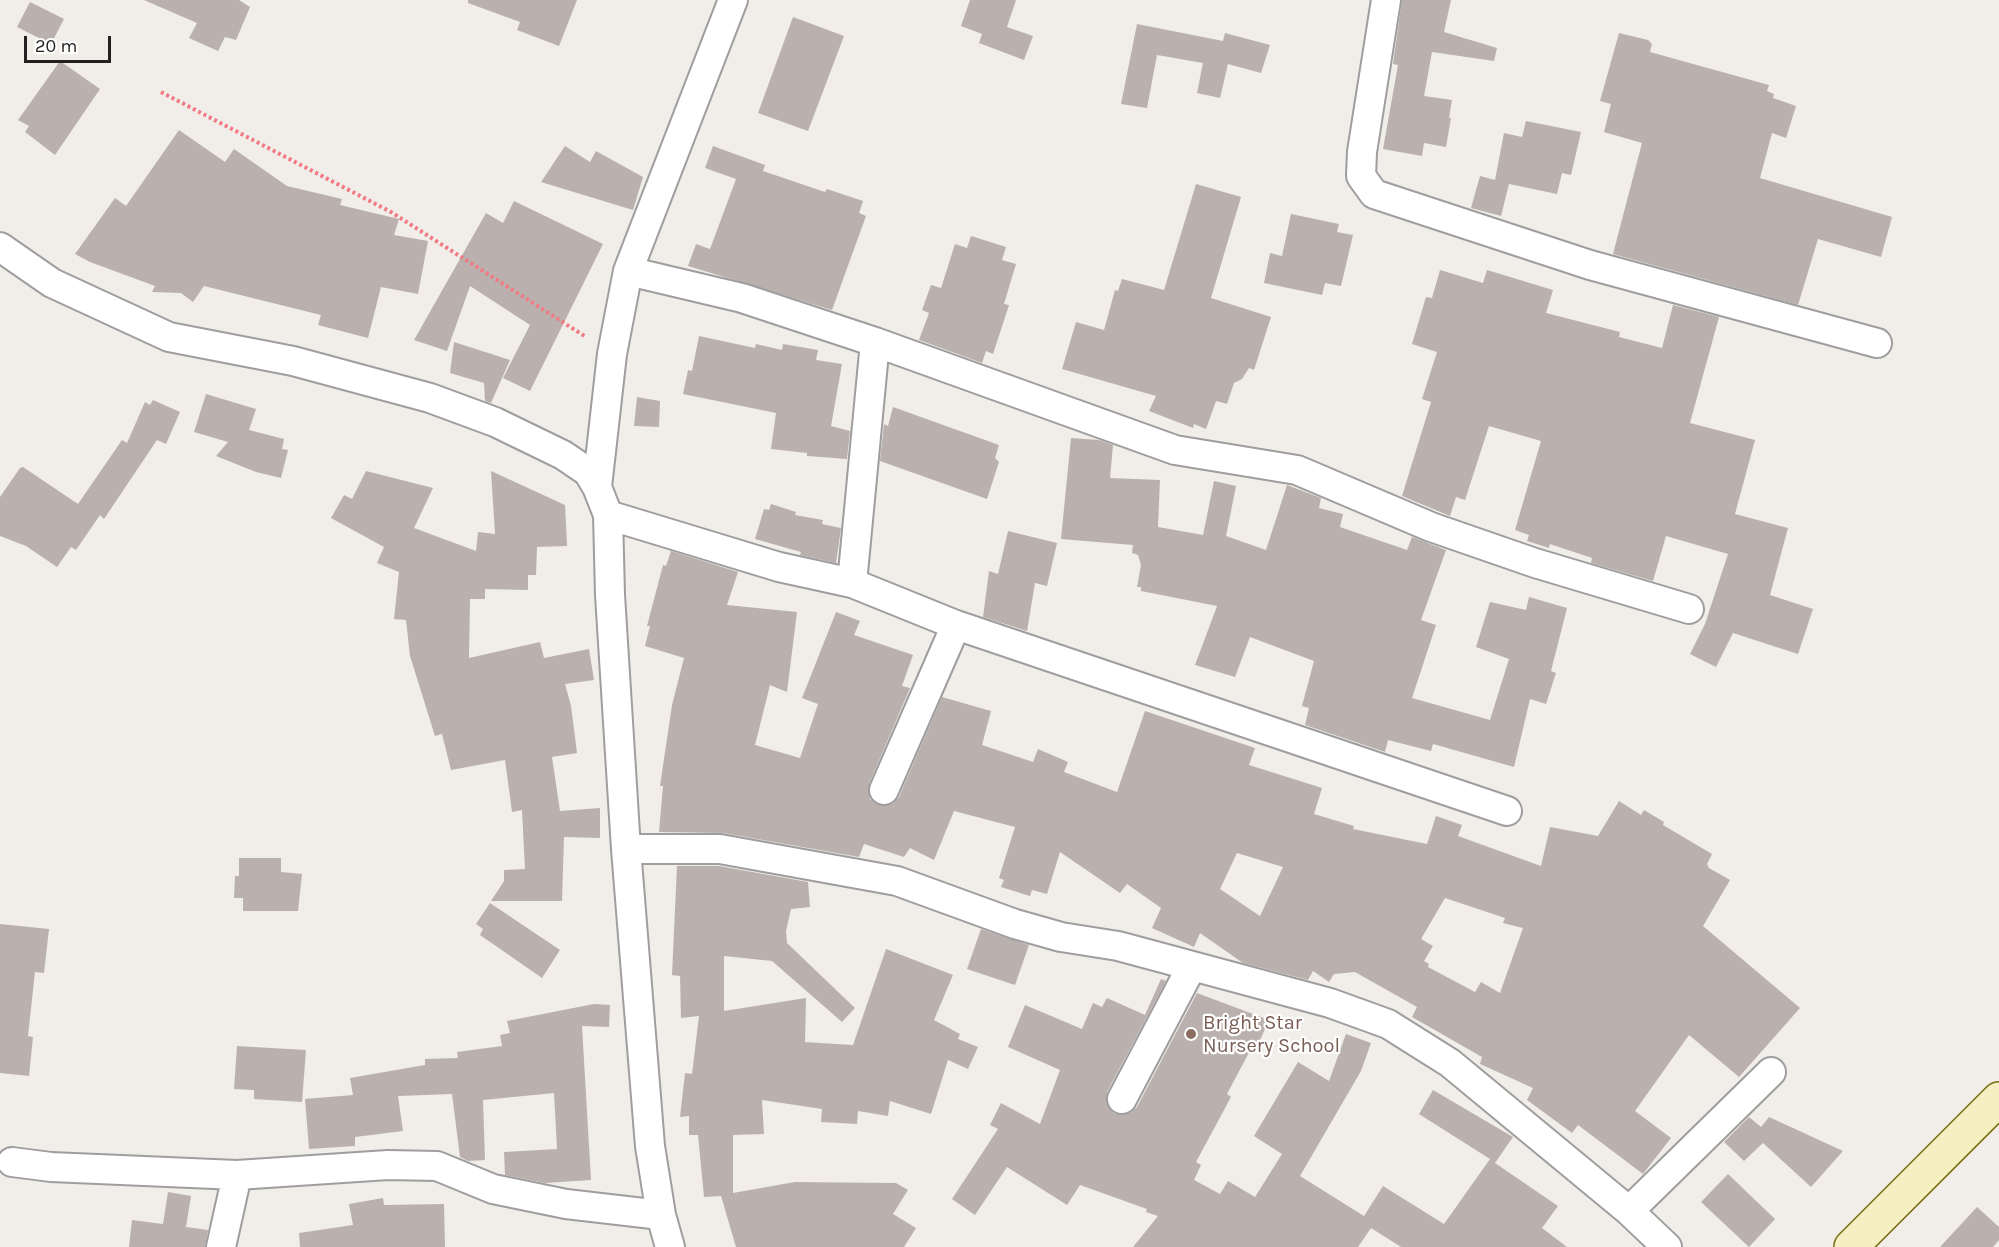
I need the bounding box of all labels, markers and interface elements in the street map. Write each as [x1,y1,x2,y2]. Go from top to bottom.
scale bar [27,24,114,62]
text: 20 m [35,35,77,57]
place label: Bright Star Nursery School [1203,1011,1340,1058]
marker: Bright Star Nursery School [1184,1027,1198,1041]

